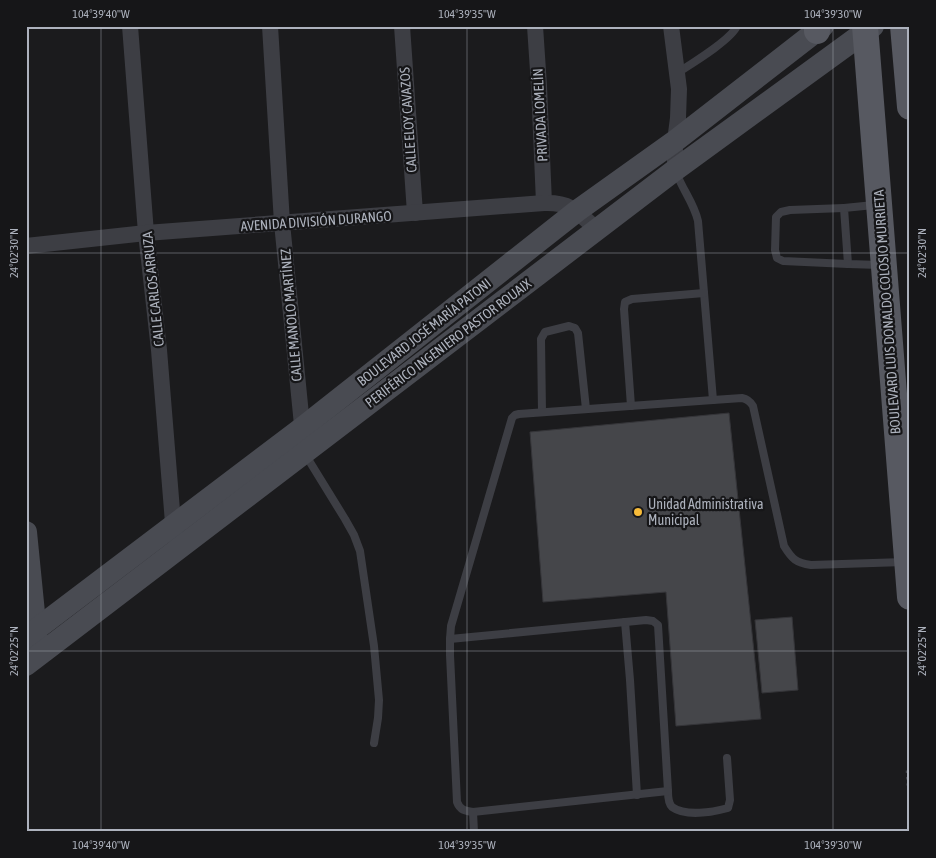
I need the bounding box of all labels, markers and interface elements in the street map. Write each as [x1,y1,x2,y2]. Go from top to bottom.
text: 104°39'40"W [72,7,130,21]
text: 104°39'35"W [438,7,496,21]
text: 104°39'30"W [804,7,862,21]
street label: CALLE ELOY CAVAZOS [396,67,420,173]
street label: PRIVADA LOMELÍN [530,68,550,162]
street label: BOULEVARD LUIS DONALDO COLOSIO MURRIETA [870,189,904,435]
street label: AVENIDA DIVISIÓN DURANGO [240,208,392,234]
text: 24°02'30"N [7,228,21,278]
text: 24°02'30"N [915,228,929,278]
street label: CALLE CARLOS ARRUZA [139,231,167,347]
street label: CALLE MANOLO MARTÍNEZ [277,248,305,382]
street label: BOULEVARD JOSÉ MARÍA PATONI [354,275,494,389]
street label: PERIFÉRICO INGENIERO PASTOR ROUAIX [362,275,535,411]
place label: Unidad Administrativa Municipal [648,496,764,528]
marker: Unidad Administrativa Municipal [632,506,644,518]
text: 24°02'25"N [7,626,21,676]
text: 24°02'25"N [915,626,929,676]
text: 104°39'40"W [72,838,130,852]
text: 104°39'35"W [438,838,496,852]
text: 104°39'30"W [804,838,862,852]

